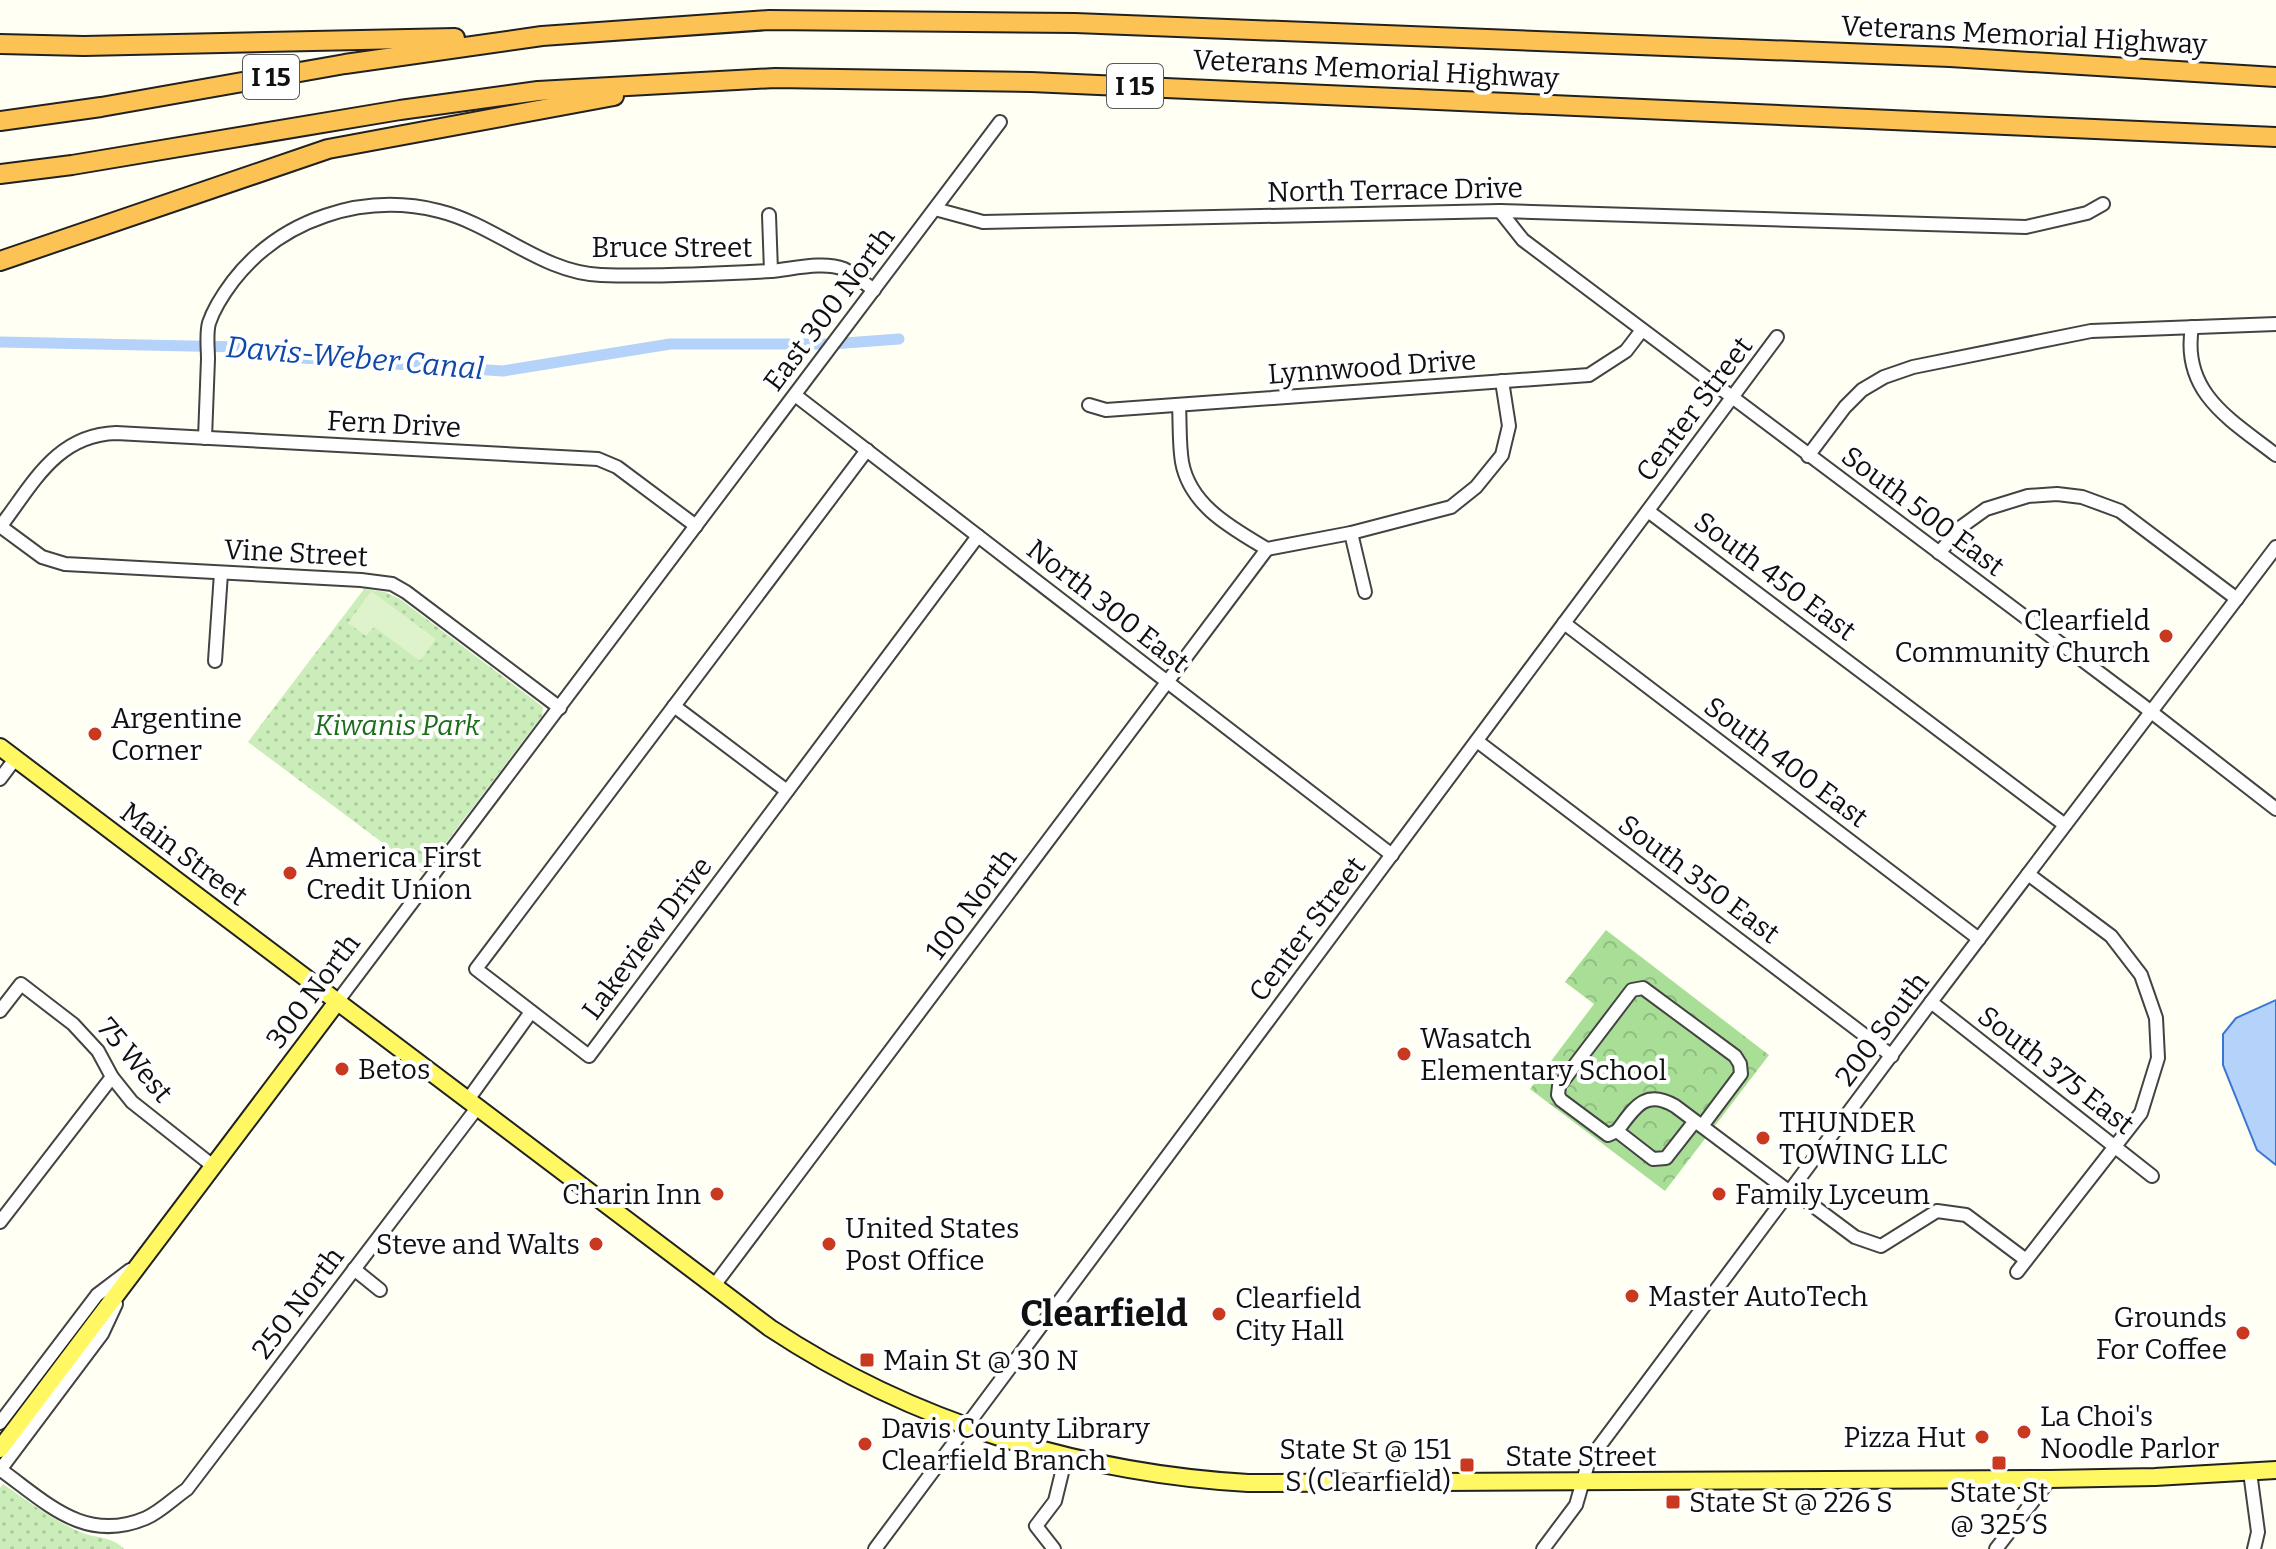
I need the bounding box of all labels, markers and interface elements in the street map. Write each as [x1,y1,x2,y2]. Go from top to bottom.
street label: Veterans Memorial Highway [1840,9,2208,61]
street label: Veterans Memorial Highway [1192,43,1560,95]
road number: I 15 [243,55,299,99]
road number: I 15 [1107,64,1163,108]
street label: North Terrace Drive [1267,171,1523,209]
street label: East 300 North [757,221,901,397]
street label: Bruce Street [592,231,752,264]
water label: Davis-Weber Canal [225,329,485,387]
street label: Center Street [1629,330,1759,488]
street label: Lynnwood Drive [1267,343,1477,391]
street label: Fern Drive [326,404,462,444]
street label: South 500 East [1835,439,2011,583]
street label: South 450 East [1688,505,1862,647]
street label: Vine Street [223,533,369,573]
street label: North 300 East [1021,533,1195,679]
place label: Clearfield Community Church [1894,604,2150,669]
marker: Clearfield Community Church [2157,627,2175,645]
street label: South 400 East [1698,690,1874,834]
place label: Argentine Corner [111,702,242,767]
park label: Kiwanis Park [314,709,481,742]
marker: Argentine Corner [86,725,104,743]
street label: Main Street [114,796,254,912]
street label: South 350 East [1612,808,1786,950]
place label: America First Credit Union [306,841,482,906]
street label: 100 North [919,842,1023,966]
street label: Lakeview Drive [575,850,719,1026]
street label: Center Street [1242,850,1372,1008]
marker: America First Credit Union [281,864,299,882]
street label: 300 North [259,927,367,1055]
street label: 200 South [1829,966,1935,1092]
street label: South 375 East [1972,999,2140,1141]
street label: 75 West [90,1011,180,1109]
place label: Wasatch Elementary School [1420,1022,1667,1087]
marker: Wasatch Elementary School [1395,1045,1413,1063]
place label: Betos [358,1053,430,1086]
marker: Betos [333,1060,351,1078]
place label: THUNDER TOWING LLC [1779,1106,1948,1171]
marker: THUNDER TOWING LLC [1754,1129,1772,1147]
place label: Charin Inn [562,1178,701,1211]
place label: Family Lyceum [1735,1178,1930,1211]
marker: Charin Inn [708,1185,726,1203]
marker: Family Lyceum [1710,1185,1728,1203]
place label: United States Post Office [845,1212,1019,1277]
place label: Steve and Walts [376,1228,580,1261]
marker: Steve and Walts [587,1235,605,1253]
marker: United States Post Office [820,1235,838,1253]
street label: 250 North [245,1241,351,1365]
place label: Master AutoTech [1648,1280,1868,1313]
place label: Clearfield City Hall [1235,1282,1361,1347]
marker: Master AutoTech [1623,1287,1641,1305]
district label: Clearfield [1020,1292,1188,1336]
place label: Grounds For Coffee [2096,1301,2227,1366]
marker: Clearfield City Hall [1210,1305,1228,1323]
marker: Grounds For Coffee [2234,1324,2252,1342]
place label: Main St @ 30 N [883,1344,1078,1377]
marker: Main St @ 30 N [858,1351,876,1369]
place label: La Choi's Noodle Parlor [2040,1400,2219,1465]
place label: Davis County Library Clearfield Branch [881,1412,1150,1477]
place label: Pizza Hut [1844,1421,1966,1454]
marker: La Choi's Noodle Parlor [2015,1423,2033,1441]
marker: Pizza Hut [1973,1428,1991,1446]
place label: State St @ 151 S (Clearfield) [1279,1433,1452,1498]
marker: Davis County Library Clearfield Branch [856,1435,874,1453]
street label: State Street [1505,1440,1657,1473]
marker: State St @ 325 S [1990,1454,2008,1472]
marker: State St @ 151 S (Clearfield) [1458,1456,1476,1474]
place label: State St @ 325 S [1950,1476,2048,1541]
place label: State St @ 226 S [1689,1486,1893,1519]
marker: State St @ 226 S [1664,1493,1682,1511]

